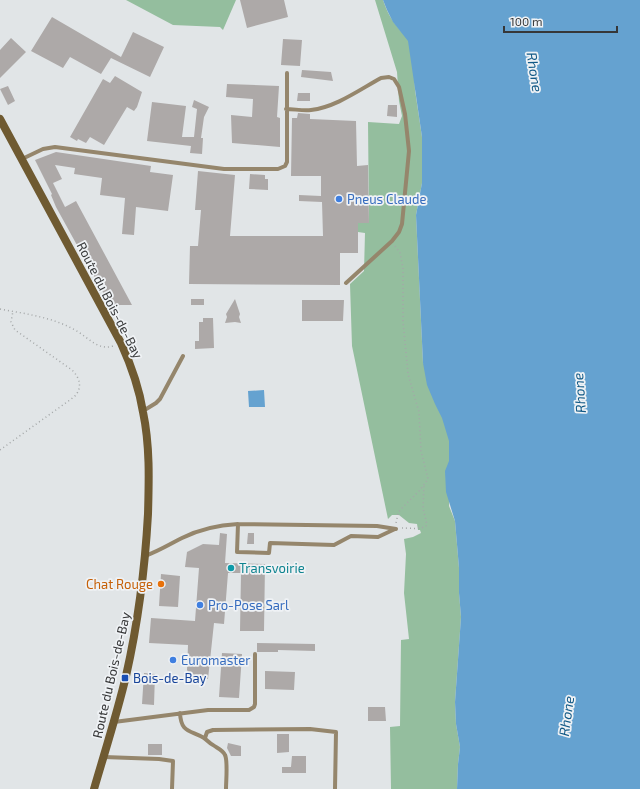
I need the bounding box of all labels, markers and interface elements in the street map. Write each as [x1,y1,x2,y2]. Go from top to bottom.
scale bar [504,8,617,34]
text: 100 m [510,14,542,28]
water label: Rhone [523,51,547,94]
place label: Pneus Claude [347,191,426,207]
marker: Pneus Claude [334,194,344,204]
street label: Route du Bois-de-Bay [74,239,146,361]
water label: Rhone [569,372,589,414]
place label: Transvoirie [239,560,305,576]
marker: Transvoirie [226,563,236,573]
place label: Chat Rouge [86,576,153,592]
marker: Chat Rouge [156,579,166,589]
place label: Pro-Pose Sarl [208,597,289,613]
marker: Pro-Pose Sarl [195,600,205,610]
street label: Route du Bois-de-Bay [89,610,133,740]
place label: Euromaster [181,652,250,668]
marker: Euromaster [168,655,178,665]
place label: Bois-de-Bay [133,670,207,686]
marker: Bois-de-Bay [120,673,130,683]
water label: Rhone [555,694,577,737]

